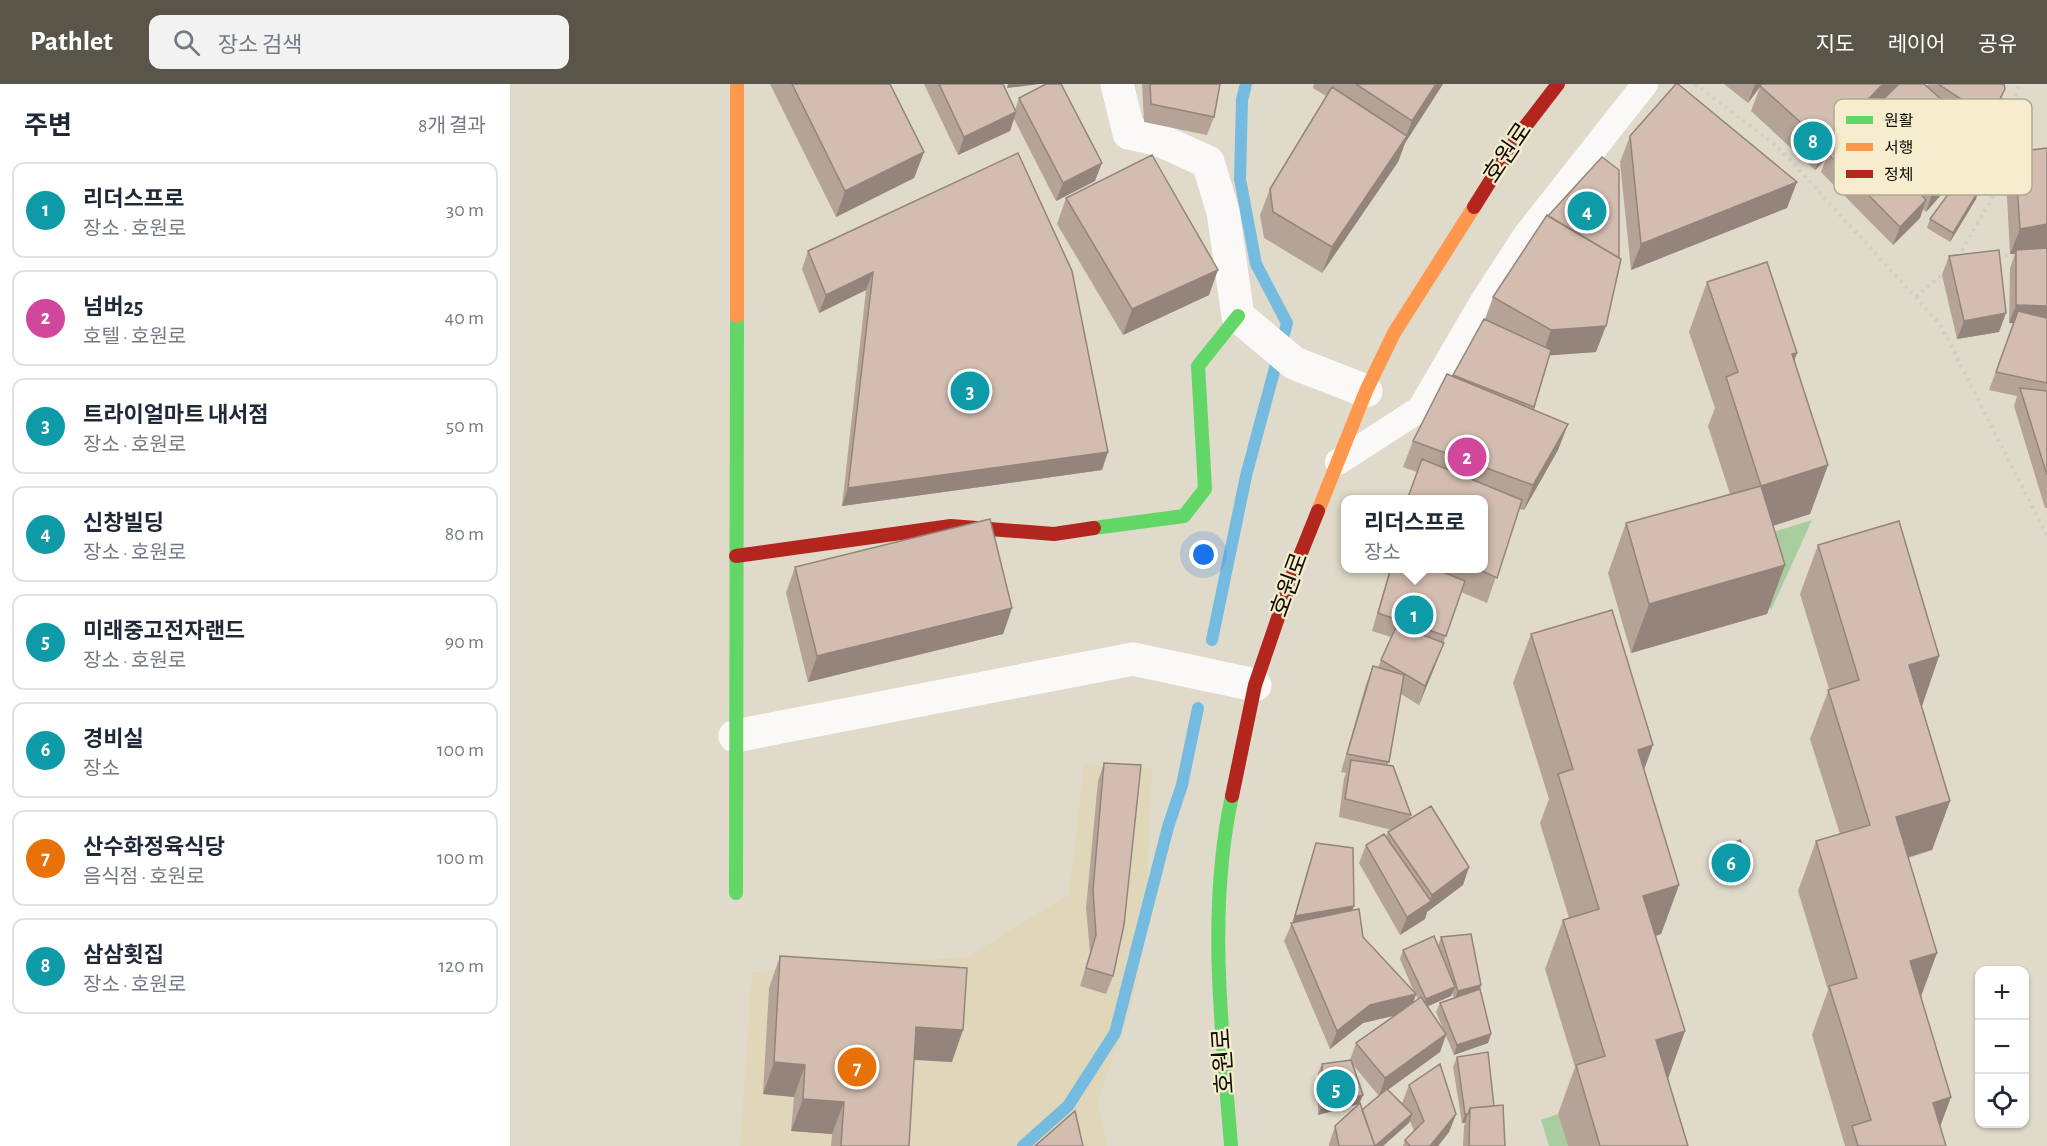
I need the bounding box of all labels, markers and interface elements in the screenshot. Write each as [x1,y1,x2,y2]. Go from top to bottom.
search box [149,15,569,69]
icon: search [170,26,203,59]
text: Pathlet [30,28,113,56]
text: 장소 검색 [218,34,302,56]
text: 지도 [1816,34,1854,55]
text: 레이어 [1887,34,1945,55]
text: 공유 [1978,34,2017,55]
legend [1834,99,2032,195]
text: 주변 [24,113,72,139]
text: 원활 [1884,113,1914,129]
text: 8개 결과 [418,116,486,136]
street label: 호원로 [1479,118,1536,187]
pin: 8 [1794,118,1832,164]
text: 서행 [1884,140,1913,156]
text: 정체 [1884,167,1913,183]
text: 리더스프로 [83,188,184,210]
pin: 4 [1568,188,1606,234]
text: 1 [42,200,49,220]
text: 30 m [446,200,484,220]
text: 장소 · 호원로 [83,219,186,239]
text: 넘버25 [83,296,143,318]
text: 2 [41,308,50,328]
text: 40 m [445,308,484,328]
text: 호텔 · 호원로 [83,327,186,347]
pin: 3 [950,368,990,414]
text: 트라이얼마트 내서점 [83,404,268,426]
text: 3 [41,416,50,436]
text: 50 m [446,416,484,436]
pin: 2 [1448,434,1486,479]
text: 장소 · 호원로 [83,435,186,455]
popup [1341,495,1488,573]
text: 신창빌딩 [83,512,164,534]
text: 리더스프로 [1364,512,1465,534]
text: 4 [40,524,51,544]
text: 80 m [445,524,484,544]
your location [1189,540,1218,569]
text: 장소 · 호원로 [83,543,186,563]
text: 장소 [1364,543,1401,563]
street label: 호원로 [1266,549,1313,620]
pin: 1 [1394,592,1434,638]
text: 미래중고전자랜드 [83,620,245,642]
text: 5 [41,632,50,652]
text: 90 m [445,632,484,652]
text: 장소 · 호원로 [83,651,186,671]
text: 경비실 [83,728,144,750]
text: 6 [41,740,50,760]
text: 100 m [437,740,484,760]
text: 장소 [83,759,120,779]
text: 산수화정육식당 [83,836,225,858]
pin: 6 [1712,840,1750,886]
text: 7 [41,848,50,868]
text: 100 m [437,848,484,868]
text: 음식점 · 호원로 [83,867,205,887]
text: 삼삼횟집 [83,944,164,966]
text: 8 [41,956,50,976]
text: 120 m [438,956,484,976]
map controls [1975,966,2029,1128]
button: + [1975,966,2029,1020]
text: 장소 · 호원로 [83,975,186,995]
button: − [1975,1020,2029,1074]
street label: 호원로 [1209,1027,1238,1095]
pin: 7 [838,1044,876,1090]
pin: 5 [1316,1066,1356,1112]
button: locate [1975,1074,2029,1128]

